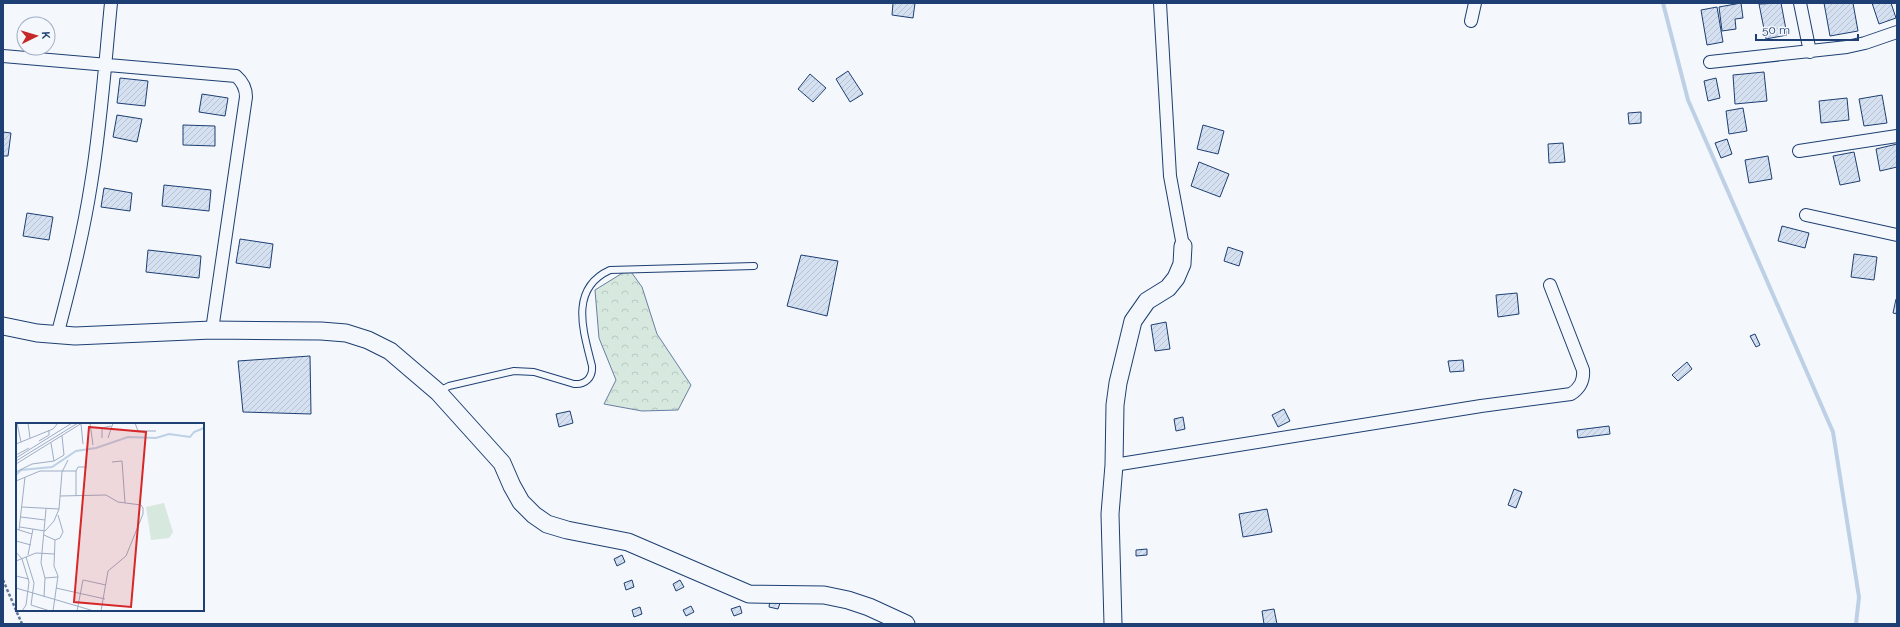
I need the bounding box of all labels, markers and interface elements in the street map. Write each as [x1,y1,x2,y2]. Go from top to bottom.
north arrow [16,16,56,56]
scale bar [1756,16,1858,42]
text: 50 m [1762,23,1790,37]
text: K [39,31,52,40]
inset map [16,423,204,611]

